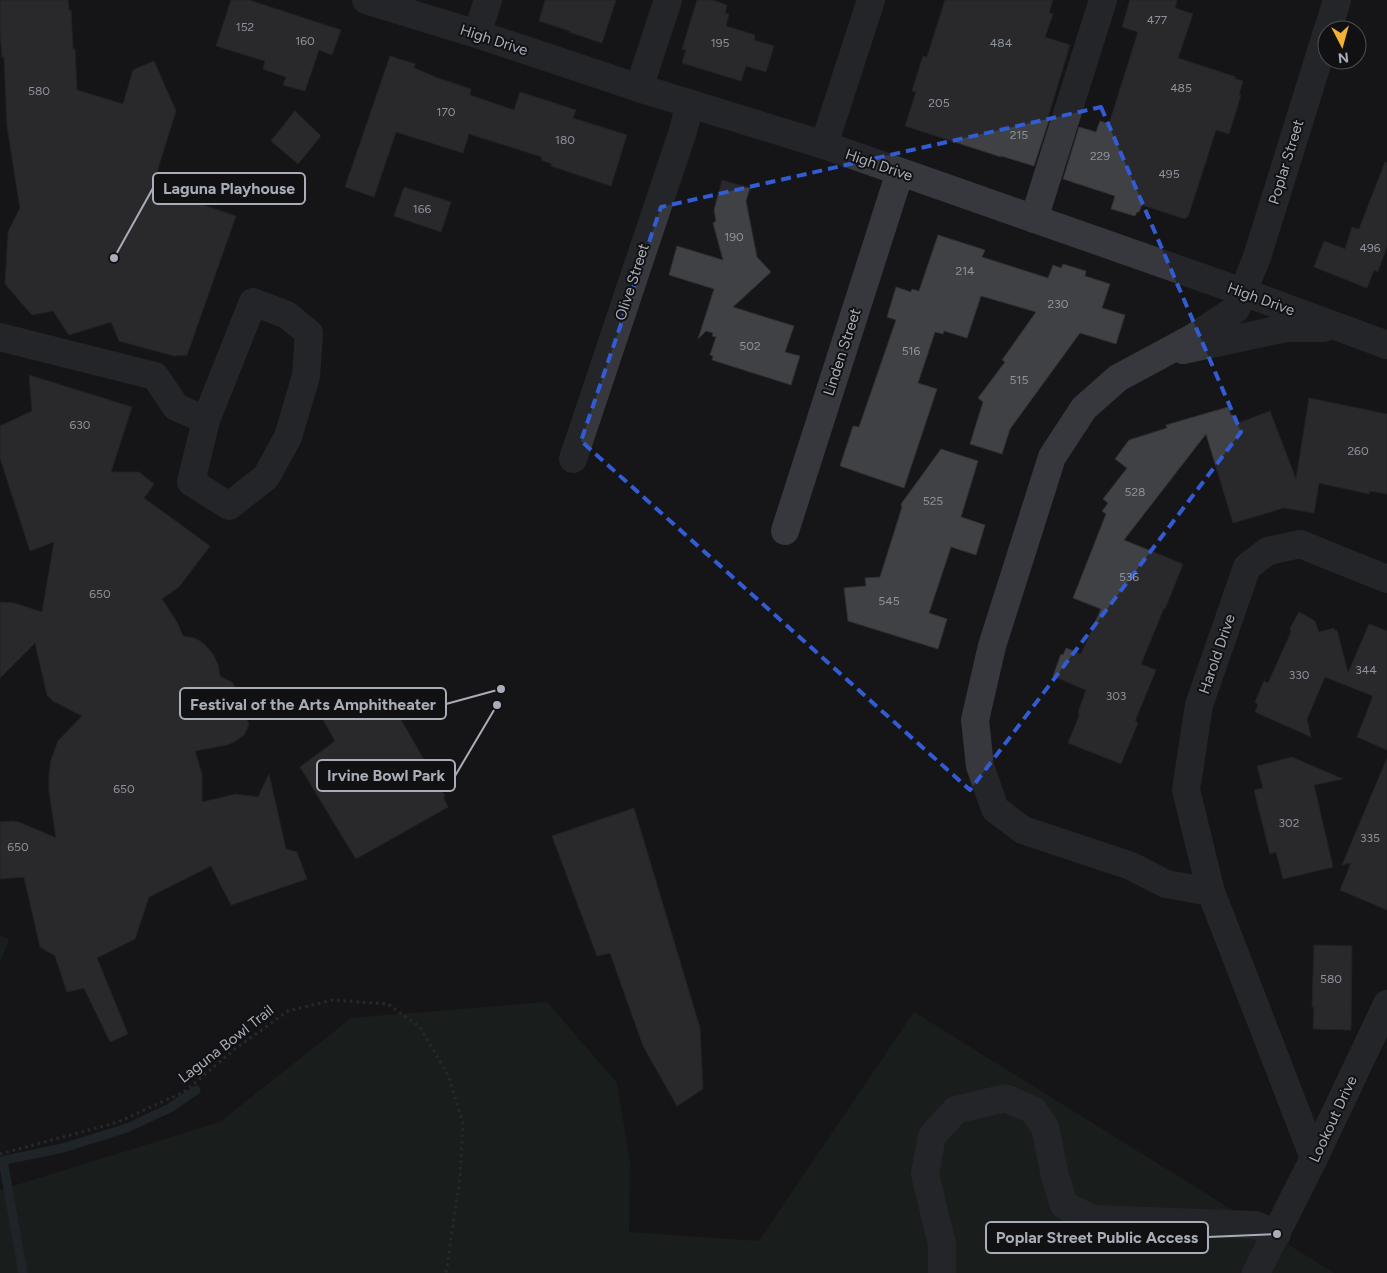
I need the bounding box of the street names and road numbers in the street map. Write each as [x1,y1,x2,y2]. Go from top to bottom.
street label: High Drive [458,21,530,59]
street label: Poplar Street [1265,117,1308,207]
street label: High Drive [843,145,915,185]
street label: Olive Street [611,241,653,323]
street label: High Drive [1225,279,1297,319]
street label: Linden Street [819,306,865,398]
street label: Harold Drive [1195,612,1239,696]
street label: Laguna Bowl Trail [175,1001,277,1087]
street label: Lookout Drive [1305,1073,1361,1165]

